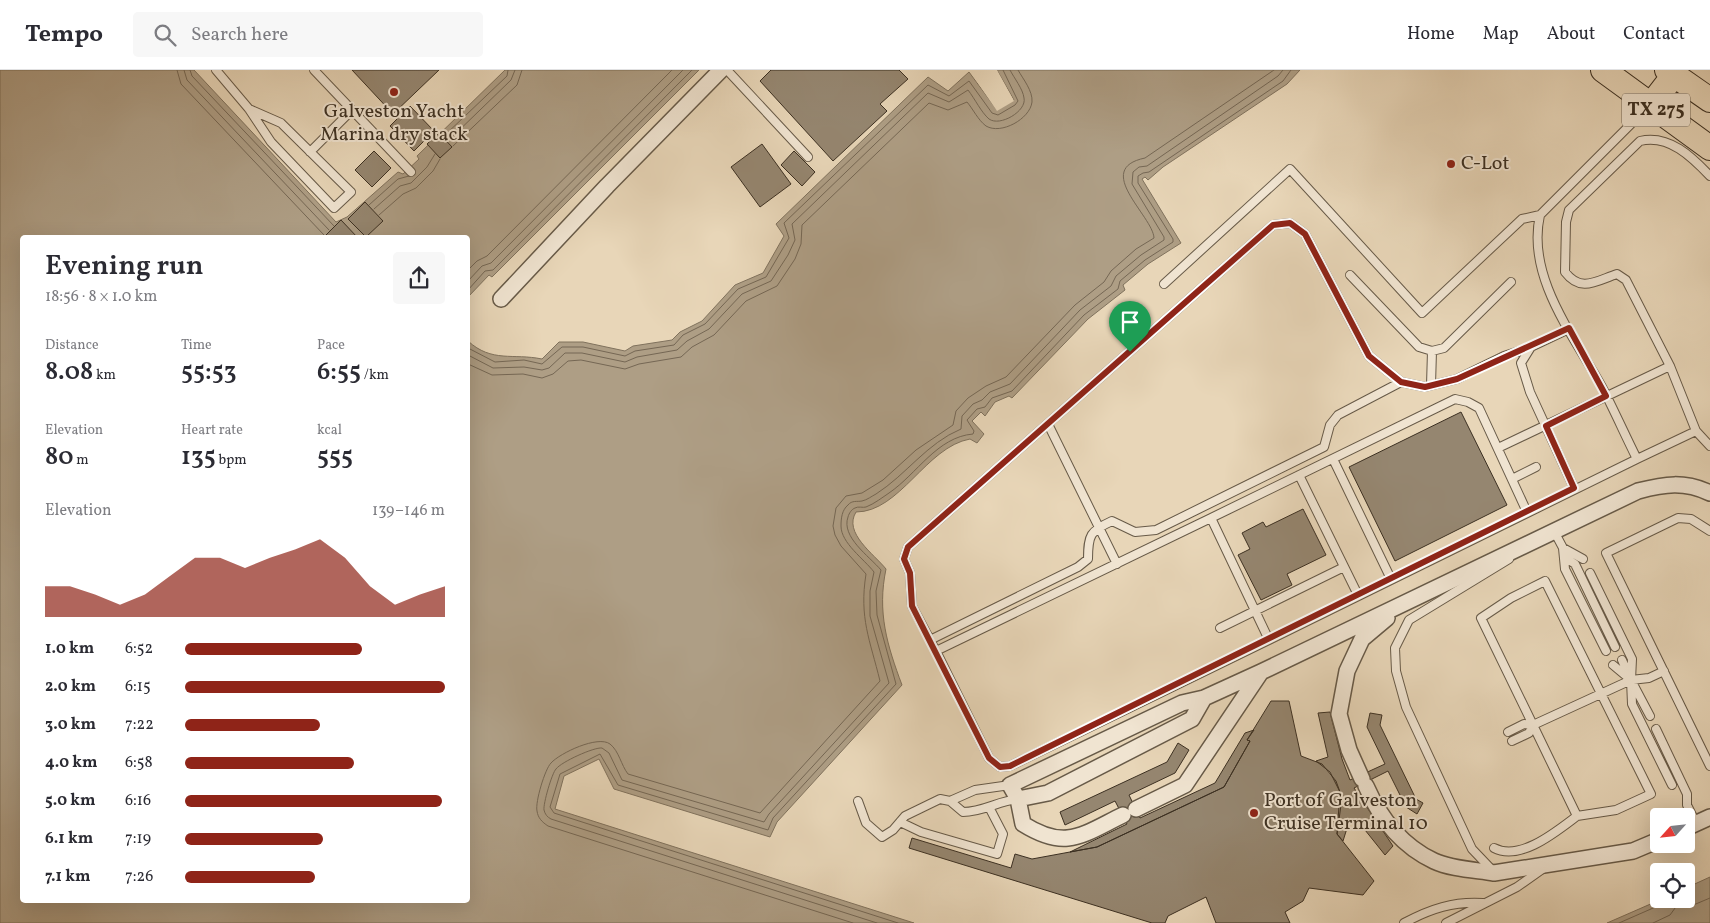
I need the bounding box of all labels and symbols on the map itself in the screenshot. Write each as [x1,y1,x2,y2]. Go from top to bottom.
marker: Galveston Yacht Marina dry stack [388,86,400,98]
road number: TX 275 [1622,94,1690,126]
place label: Galveston Yacht Marina dry stack [320,98,468,149]
place label: C-Lot [1461,150,1510,178]
marker: C-Lot [1445,158,1457,170]
pin [1109,301,1151,352]
place label: Port of Galveston Cruise Terminal 10 [1264,787,1428,838]
marker: Port of Galveston Cruise Terminal 10 [1248,807,1260,819]
north arrow [1650,808,1695,852]

